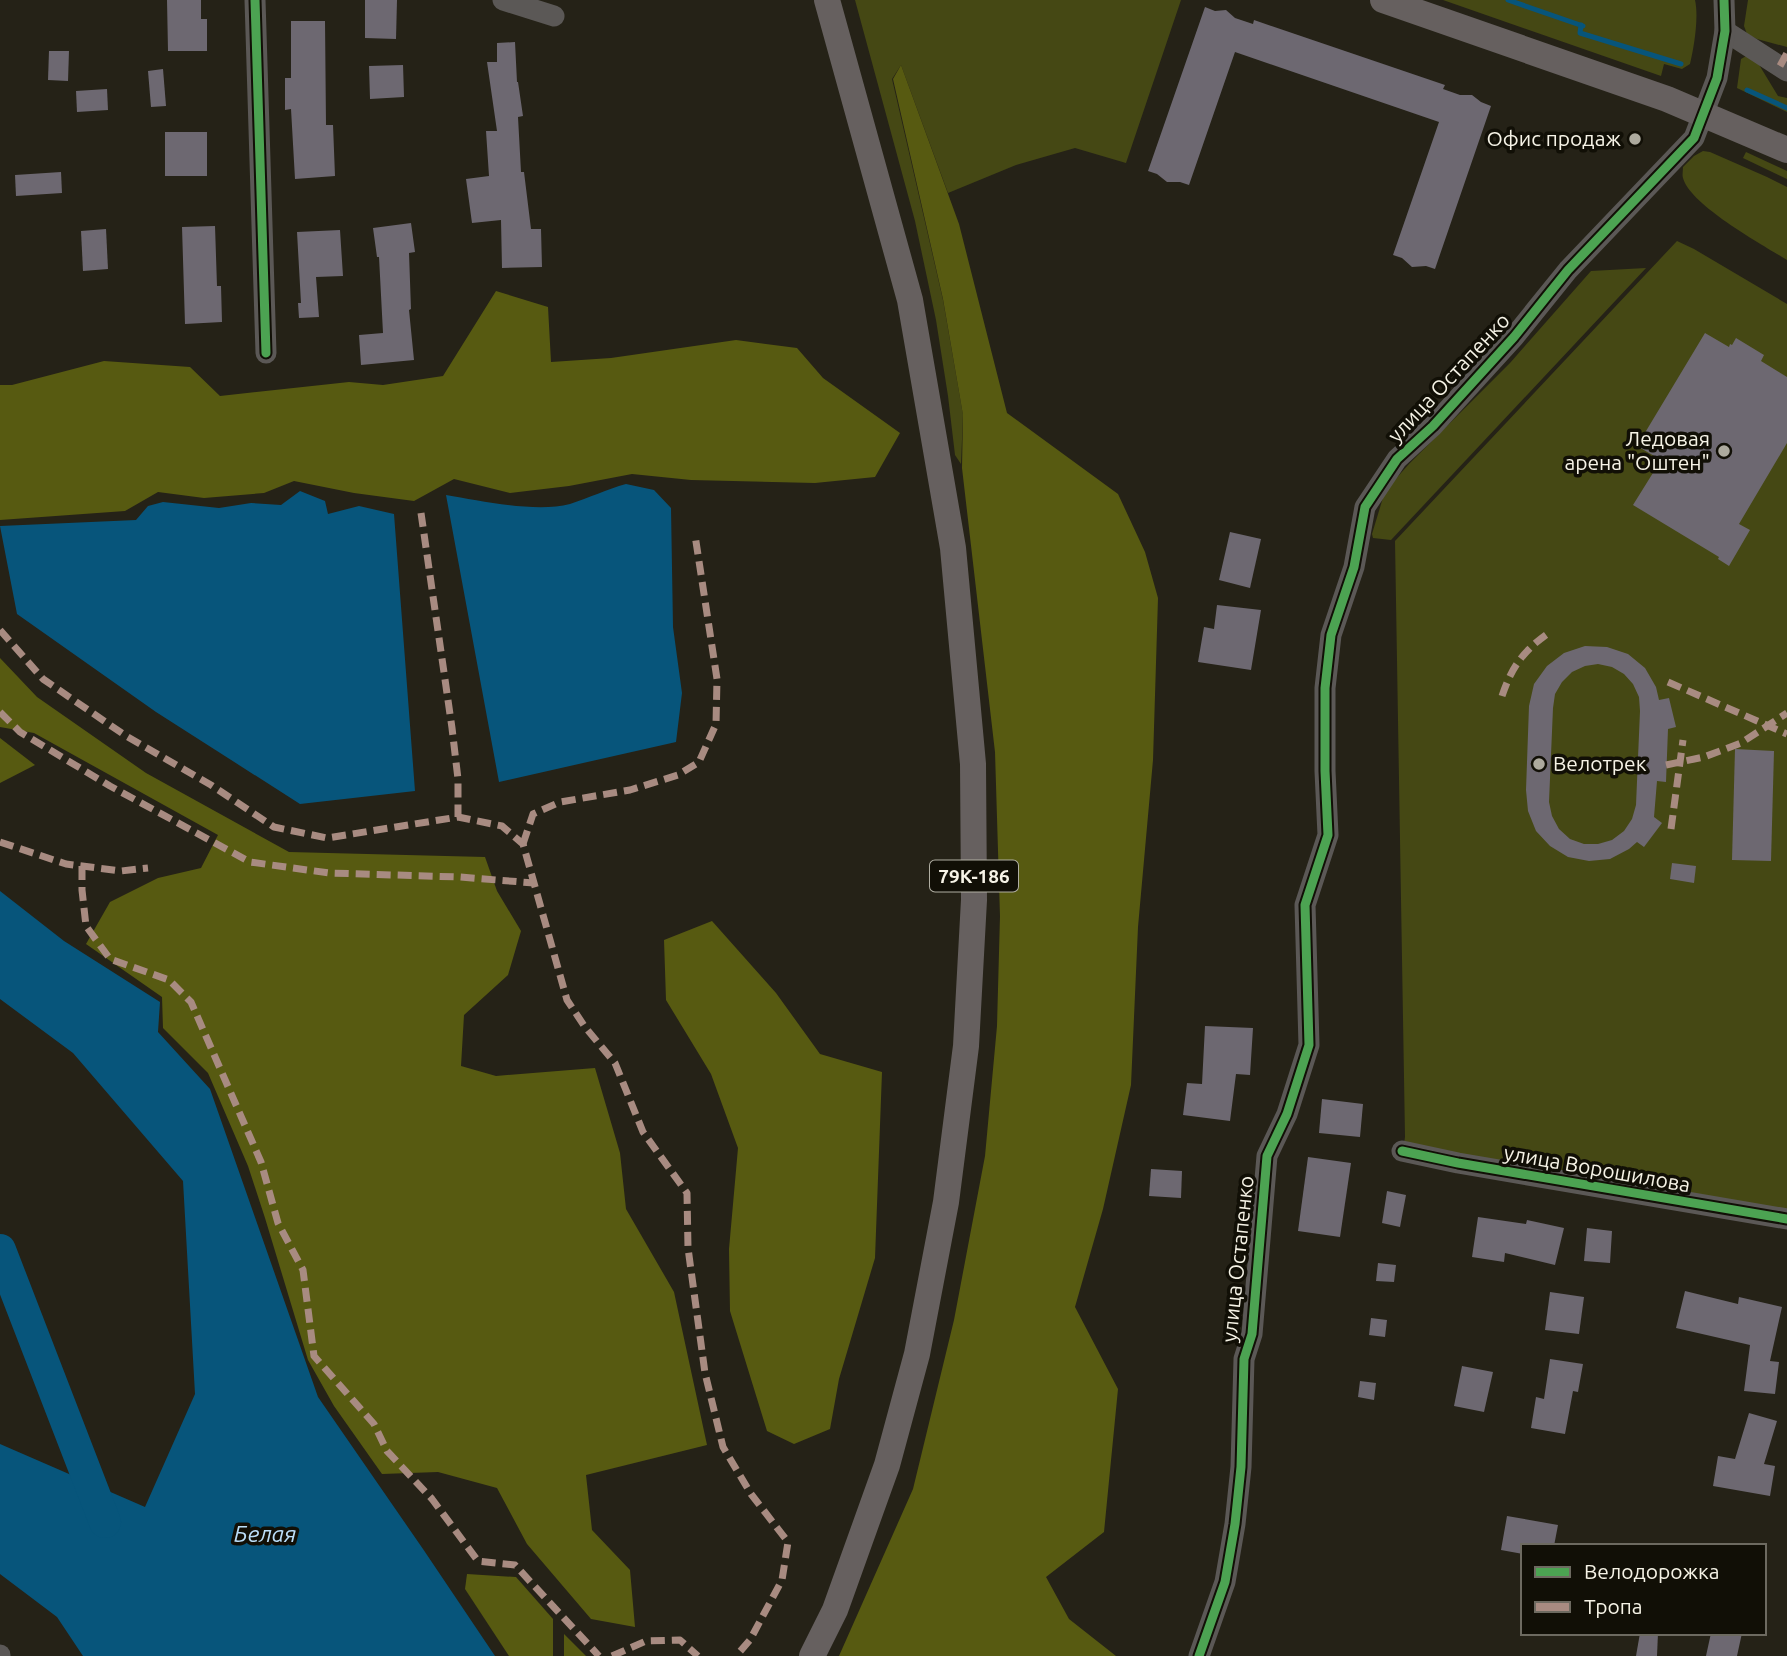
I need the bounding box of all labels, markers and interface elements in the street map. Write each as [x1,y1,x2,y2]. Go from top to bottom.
place label: Офис продаж [1486,126,1621,150]
marker: Офис продаж [1627,131,1643,147]
street label: улица Остапенко [1382,308,1514,447]
place label: Ледовая арена "Оштен" [1564,426,1710,474]
marker: Ледовая арена "Оштен" [1716,443,1732,459]
place label: Велотрек [1553,751,1647,775]
marker: Велотрек [1531,756,1547,772]
road number: 79К-186 [930,860,1018,891]
street label: улица Ворошилова [1502,1140,1692,1196]
street label: улица Остапенко [1216,1174,1258,1343]
water label: Белая [234,1521,296,1546]
legend [1521,1544,1766,1635]
text: Велодорожка [1584,1559,1720,1583]
text: Тропа [1584,1594,1643,1618]

